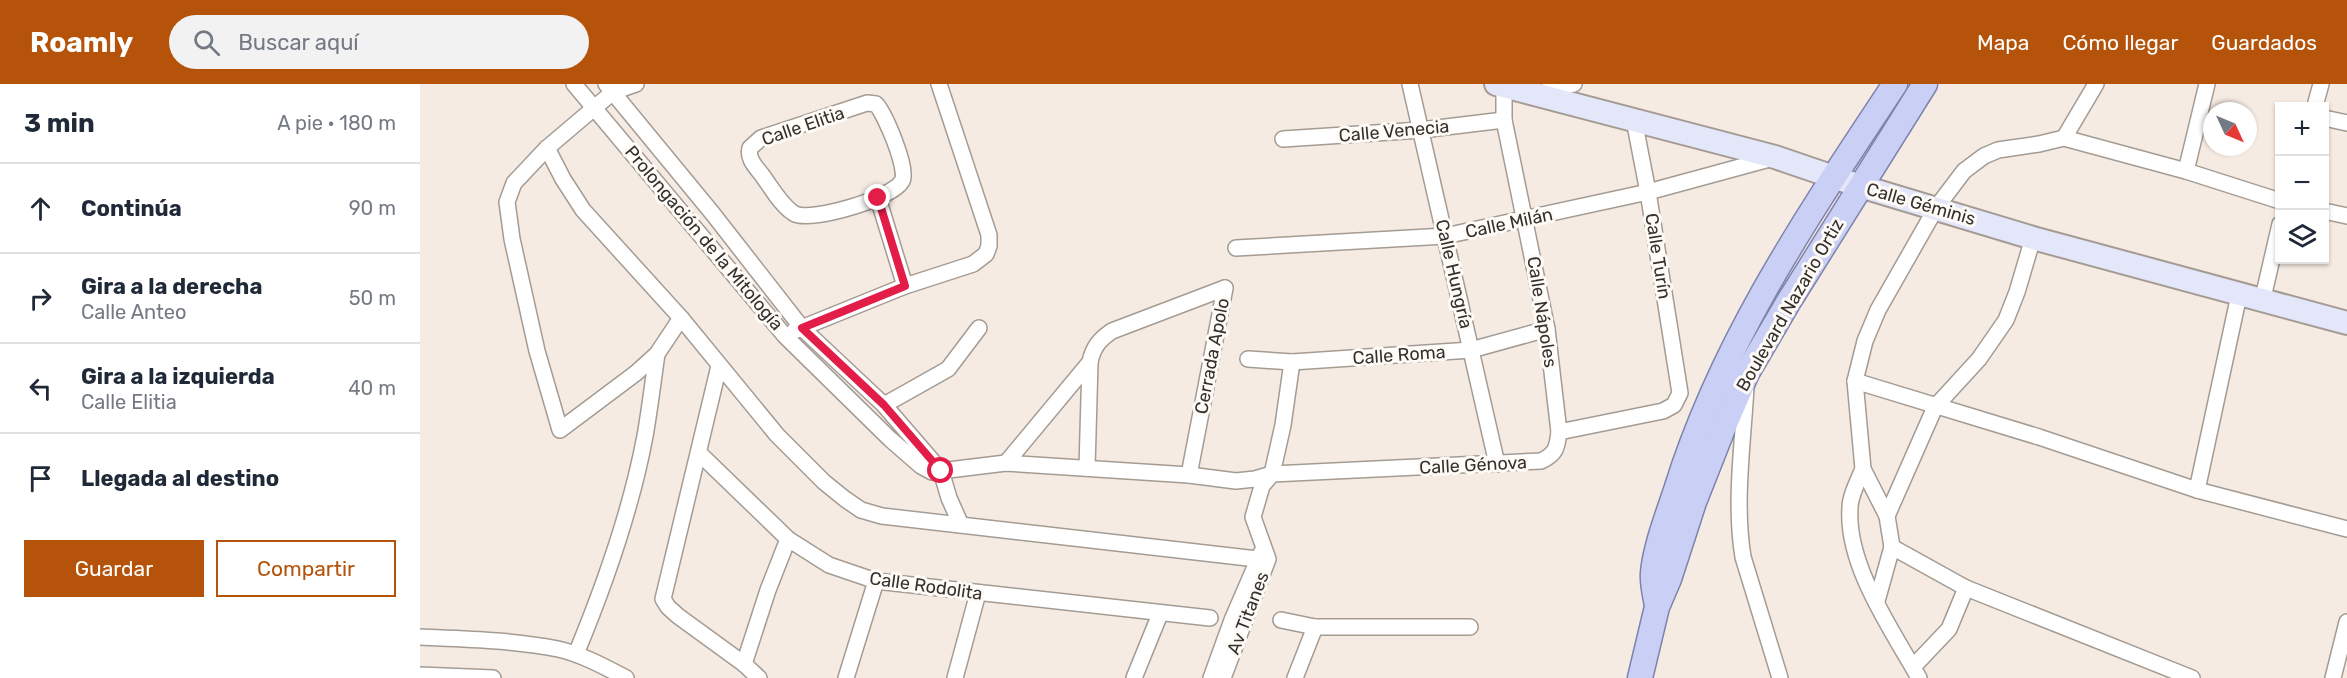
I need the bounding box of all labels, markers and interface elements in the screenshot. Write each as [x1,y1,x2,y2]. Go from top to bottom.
search box [169,15,589,69]
text: Roamly [30,26,133,59]
icon: search [190,26,223,59]
text: Buscar aquí [238,29,359,56]
text: Mapa [1977,30,2029,55]
text: Cómo llegar [2062,30,2178,55]
text: Guardados [2211,30,2317,55]
street label: Calle Elitia [759,102,847,150]
north arrow [2203,102,2257,156]
map controls [2275,102,2329,264]
button: + [2275,102,2329,156]
text: 3 min [24,108,95,139]
text: A pie · 180 m [277,111,396,135]
street label: Calle Venecia [1338,115,1450,147]
street label: Prolongación de la Mitología [620,141,788,335]
button: − [2275,156,2329,210]
street label: Calle Géminis [1864,178,1978,230]
route end [864,184,890,210]
icon: ahead [24,192,57,225]
text: Continúa [81,195,182,222]
text: 90 m [349,196,396,220]
street label: Calle Milán [1463,203,1555,243]
button: layers [2275,210,2329,264]
street label: Calle Turín [1640,211,1676,301]
street label: Boulevard Nazario Ortiz [1732,215,1848,395]
street label: Calle Hungría [1431,217,1477,331]
street label: Calle Nápoles [1522,255,1562,369]
text: Gira a la derecha [81,273,262,300]
icon: right [24,282,57,315]
text: 50 m [349,286,396,310]
street label: Cerrada Apolo [1190,296,1234,416]
text: Calle Anteo [81,300,187,324]
street label: Calle Roma [1352,341,1446,369]
text: Gira a la izquierda [81,363,275,390]
icon: left [24,372,57,405]
text: 40 m [348,376,396,400]
text: Calle Elitia [81,390,177,414]
street label: Calle Génova [1419,451,1527,479]
route start [927,457,953,483]
icon: arrive [24,462,57,495]
text: Llegada al destino [81,465,279,492]
button: Guardar [24,540,204,597]
button: Compartir [216,540,396,597]
street label: Calle Rodolita [868,567,984,605]
street label: Av Titanes [1222,569,1274,657]

